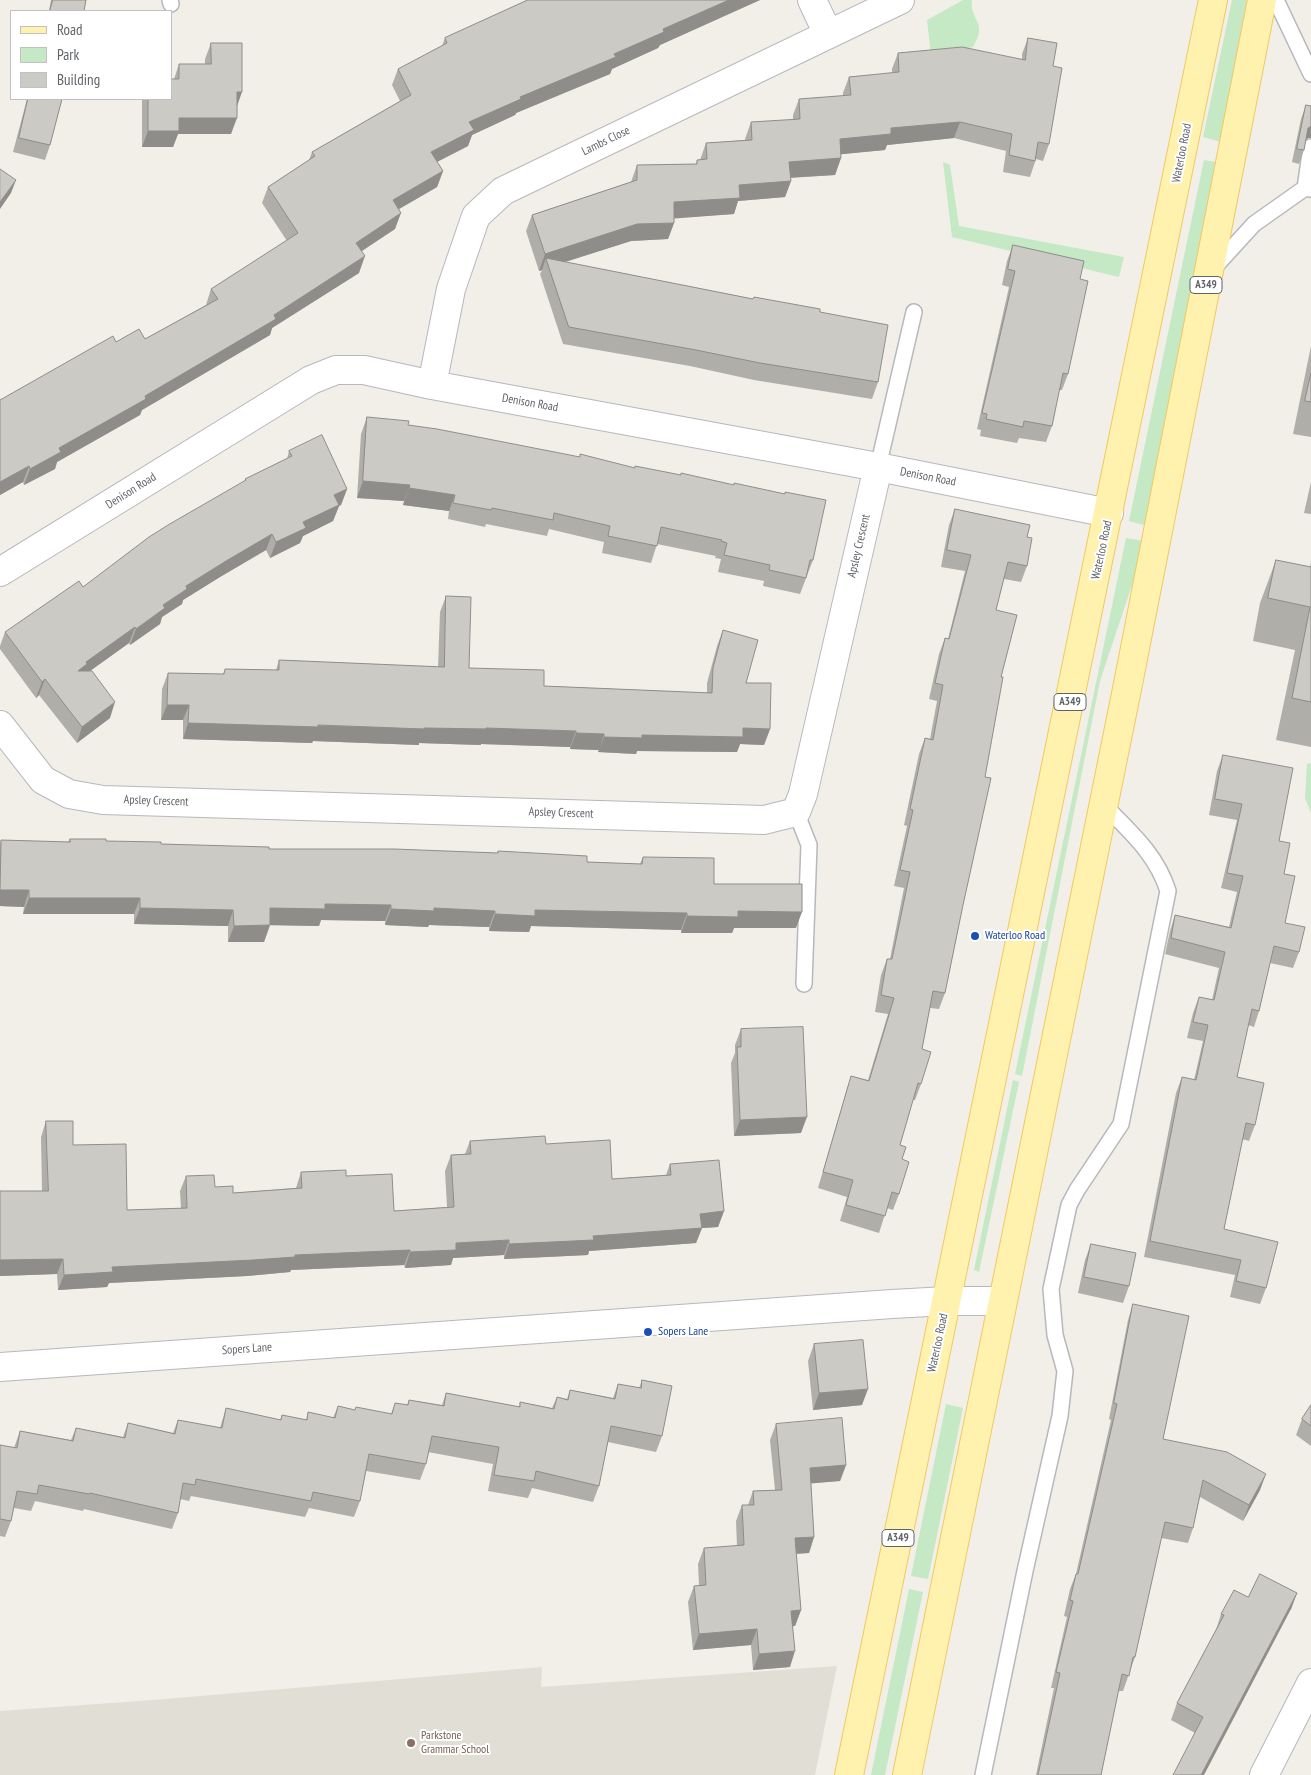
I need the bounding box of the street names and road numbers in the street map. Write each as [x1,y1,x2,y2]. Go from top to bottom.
street label: Waterloo Road [1169,122,1195,184]
street label: Lambs Close [580,123,632,159]
road number: A349 [1190,276,1222,294]
street label: Denison Road [501,391,559,415]
street label: Denison Road [899,465,957,489]
street label: Denison Road [103,470,159,512]
street label: Apsley Crescent [845,513,873,579]
street label: Waterloo Road [1089,519,1115,581]
road number: A349 [1054,694,1086,710]
street label: Apsley Crescent [123,793,189,809]
street label: Apsley Crescent [528,805,594,821]
street label: Waterloo Road [925,1312,951,1374]
street label: Sopers Lane [221,1340,273,1358]
road number: A349 [882,1530,914,1546]

